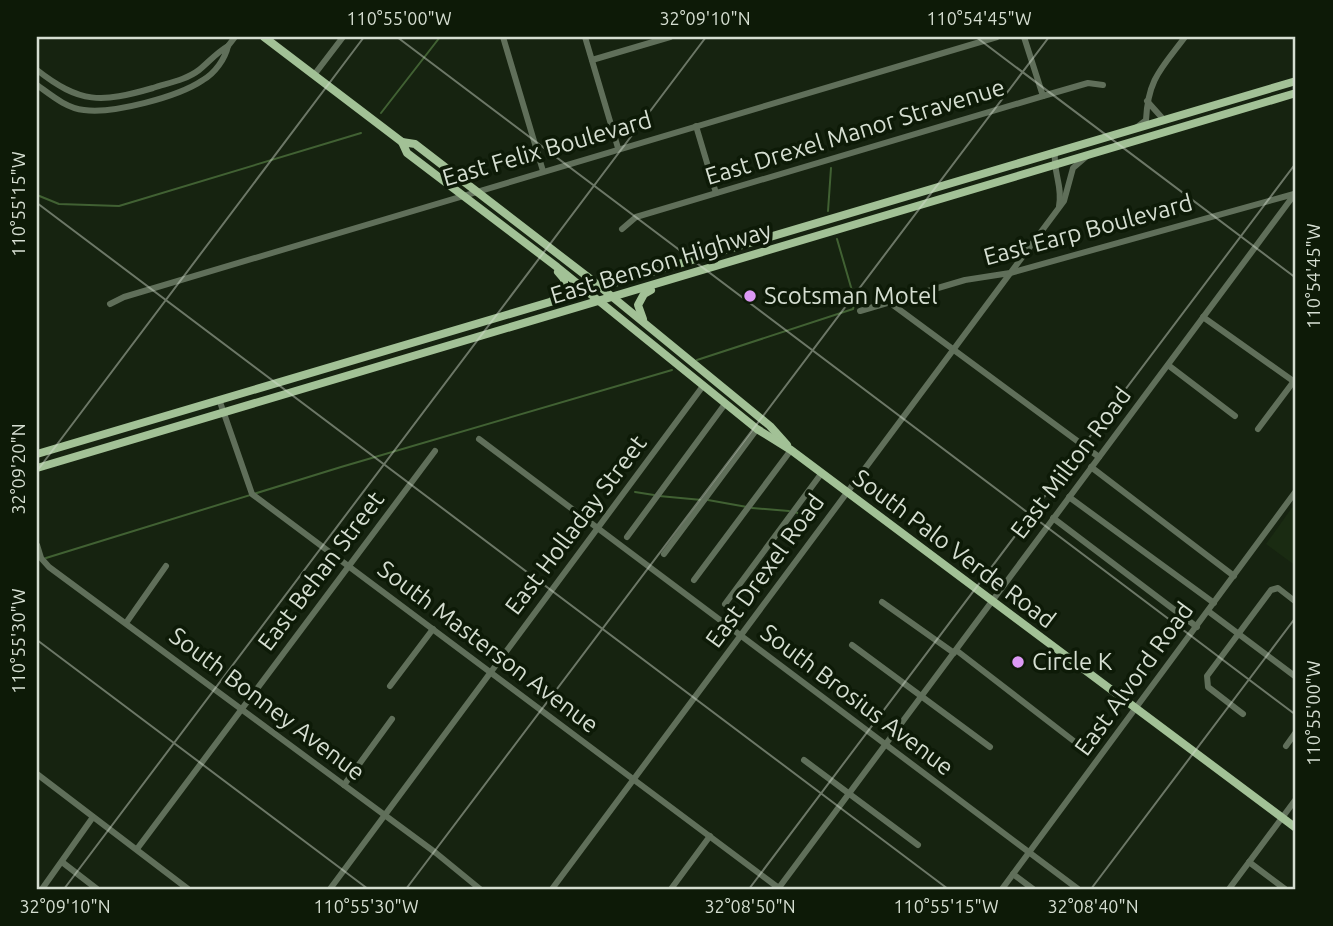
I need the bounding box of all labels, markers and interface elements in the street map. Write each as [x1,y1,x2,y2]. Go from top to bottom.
text: 110°55'00"W [346,8,452,28]
text: 32°09'10"N [659,8,751,28]
text: 110°54'45"W [926,8,1032,28]
street label: East Drexel Manor Stravenue [702,73,1008,190]
street label: East Felix Boulevard [439,106,655,191]
text: 110°55'15"W [8,151,28,257]
street label: East Earp Boulevard [980,189,1195,270]
street label: East Benson Highway [547,216,775,309]
text: 110°54'45"W [1303,223,1323,329]
place label: Scotsman Motel [764,282,938,309]
marker: Scotsman Motel [742,288,758,304]
street label: East Milton Road [1005,382,1136,544]
text: 32°09'20"N [8,423,28,515]
street label: East Holladay Street [499,429,652,620]
street label: South Palo Verde Road [848,464,1061,633]
street label: East Behan Street [252,486,389,655]
street label: East Drexel Road [700,489,829,652]
street label: South Masterson Avenue [373,555,604,738]
text: 110°55'30"W [8,588,28,694]
street label: East Alvord Road [1069,597,1198,761]
street label: South Brosius Avenue [756,618,959,781]
street label: South Bonney Avenue [165,622,370,786]
place label: Circle K [1032,648,1113,675]
marker: Circle K [1010,654,1026,670]
text: 110°55'00"W [1303,660,1323,766]
text: 32°09'10"N [19,896,111,916]
text: 110°55'30"W [313,896,419,916]
text: 32°08'50"N [704,896,796,916]
text: 110°55'15"W [893,896,999,916]
text: 32°08'40"N [1047,896,1139,916]

